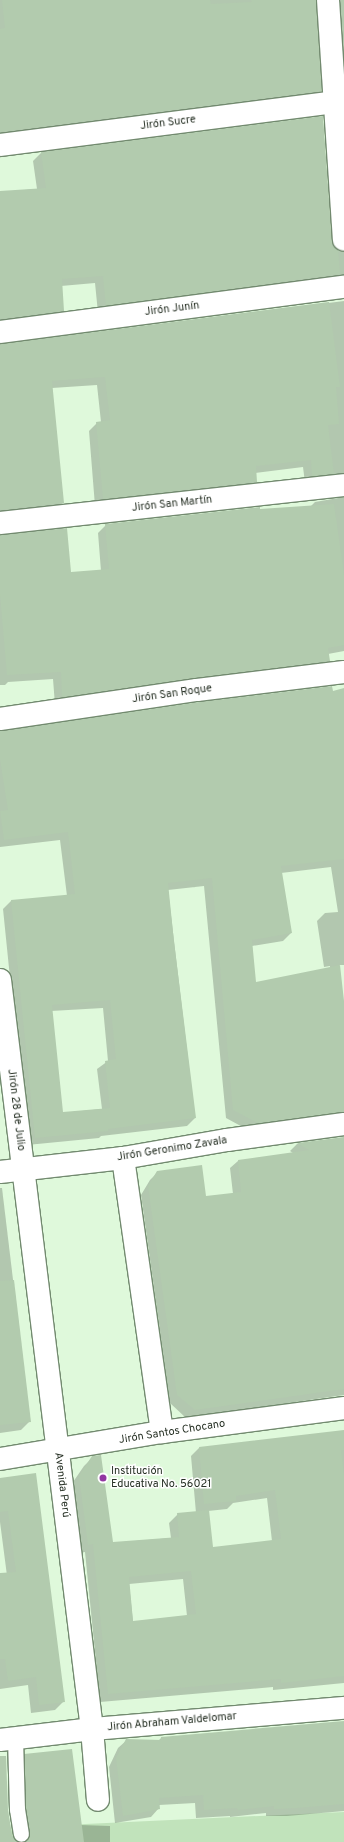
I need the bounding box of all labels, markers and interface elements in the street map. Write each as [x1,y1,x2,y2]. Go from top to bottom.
street label: Jirón Sucre [139,113,197,133]
street label: Jirón Junín [144,299,200,319]
street label: Jirón San Martín [131,493,213,515]
street label: Jirón San Roque [131,682,213,706]
street label: Jirón 28 de Julio [4,1068,28,1152]
street label: Jirón Geronimo Zavala [116,1134,228,1164]
street label: Jirón Santos Chocano [118,1417,226,1447]
street label: Avenida Perú [51,1452,73,1518]
place label: Institución Educativa No. 56021 [111,1465,211,1491]
marker: Institución Educativa No. 56021 [98,1473,108,1483]
street label: Jirón Abraham Valdelomar [106,1710,238,1734]

